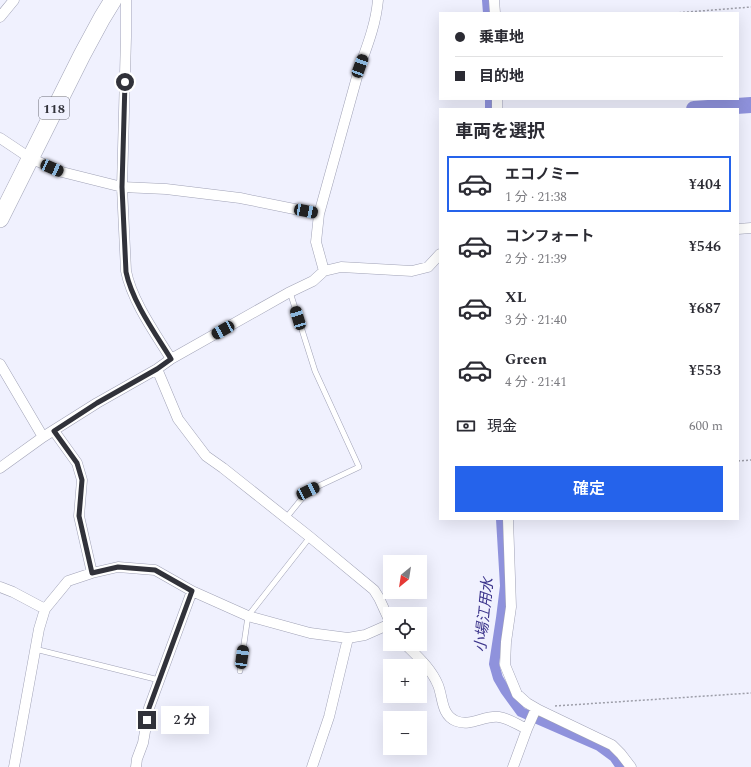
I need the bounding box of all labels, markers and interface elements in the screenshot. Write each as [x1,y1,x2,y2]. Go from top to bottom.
text: 乗車地 [479,26,524,49]
car [350,53,370,79]
text: 目的地 [479,65,524,88]
route start [116,73,134,91]
road number: 118 [39,97,69,119]
text: 車両を選択 [455,118,545,145]
car [39,158,65,178]
text: エコノミー [505,163,580,186]
icon: car [457,166,493,202]
text: ¥404 [689,173,721,196]
text: 1 分 · 21:38 [505,187,567,207]
car [293,203,319,219]
text: コンフォート [505,225,595,248]
icon: car [457,228,493,264]
text: ¥546 [689,235,721,258]
text: 2 分 · 21:39 [505,249,567,269]
text: XL [505,286,526,309]
icon: car [457,290,493,326]
text: ¥687 [689,297,721,320]
car [289,305,307,331]
text: 3 分 · 21:40 [505,310,567,330]
car [210,319,236,341]
text: Green [505,348,547,371]
icon: car [457,352,493,388]
text: ¥553 [689,359,721,382]
text: 4 分 · 21:41 [505,372,567,392]
icon: cash [455,415,477,437]
text: 現金 [487,415,517,438]
text: 600 m [689,416,723,436]
button: 確定 [455,466,723,512]
car [295,480,321,502]
north arrow [383,555,427,599]
map controls [383,555,427,755]
water label: 小場江用水 [469,575,500,654]
button: locate [383,607,427,651]
car [234,644,250,670]
button: + [383,659,427,703]
callout: 2 分 [161,706,209,734]
text: 2 分 [173,710,197,730]
route end [138,711,156,729]
button: − [383,711,427,755]

